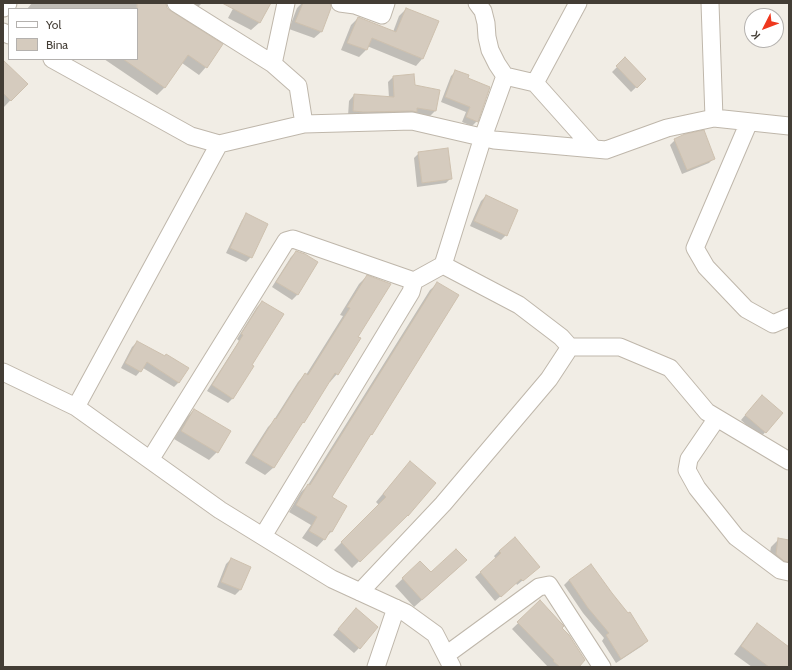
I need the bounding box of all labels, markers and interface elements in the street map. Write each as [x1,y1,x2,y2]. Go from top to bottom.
legend [8,8,138,60]
north arrow [744,8,784,48]
text: Yol [46,17,61,32]
text: K [748,28,763,43]
text: Bina [46,37,68,52]

